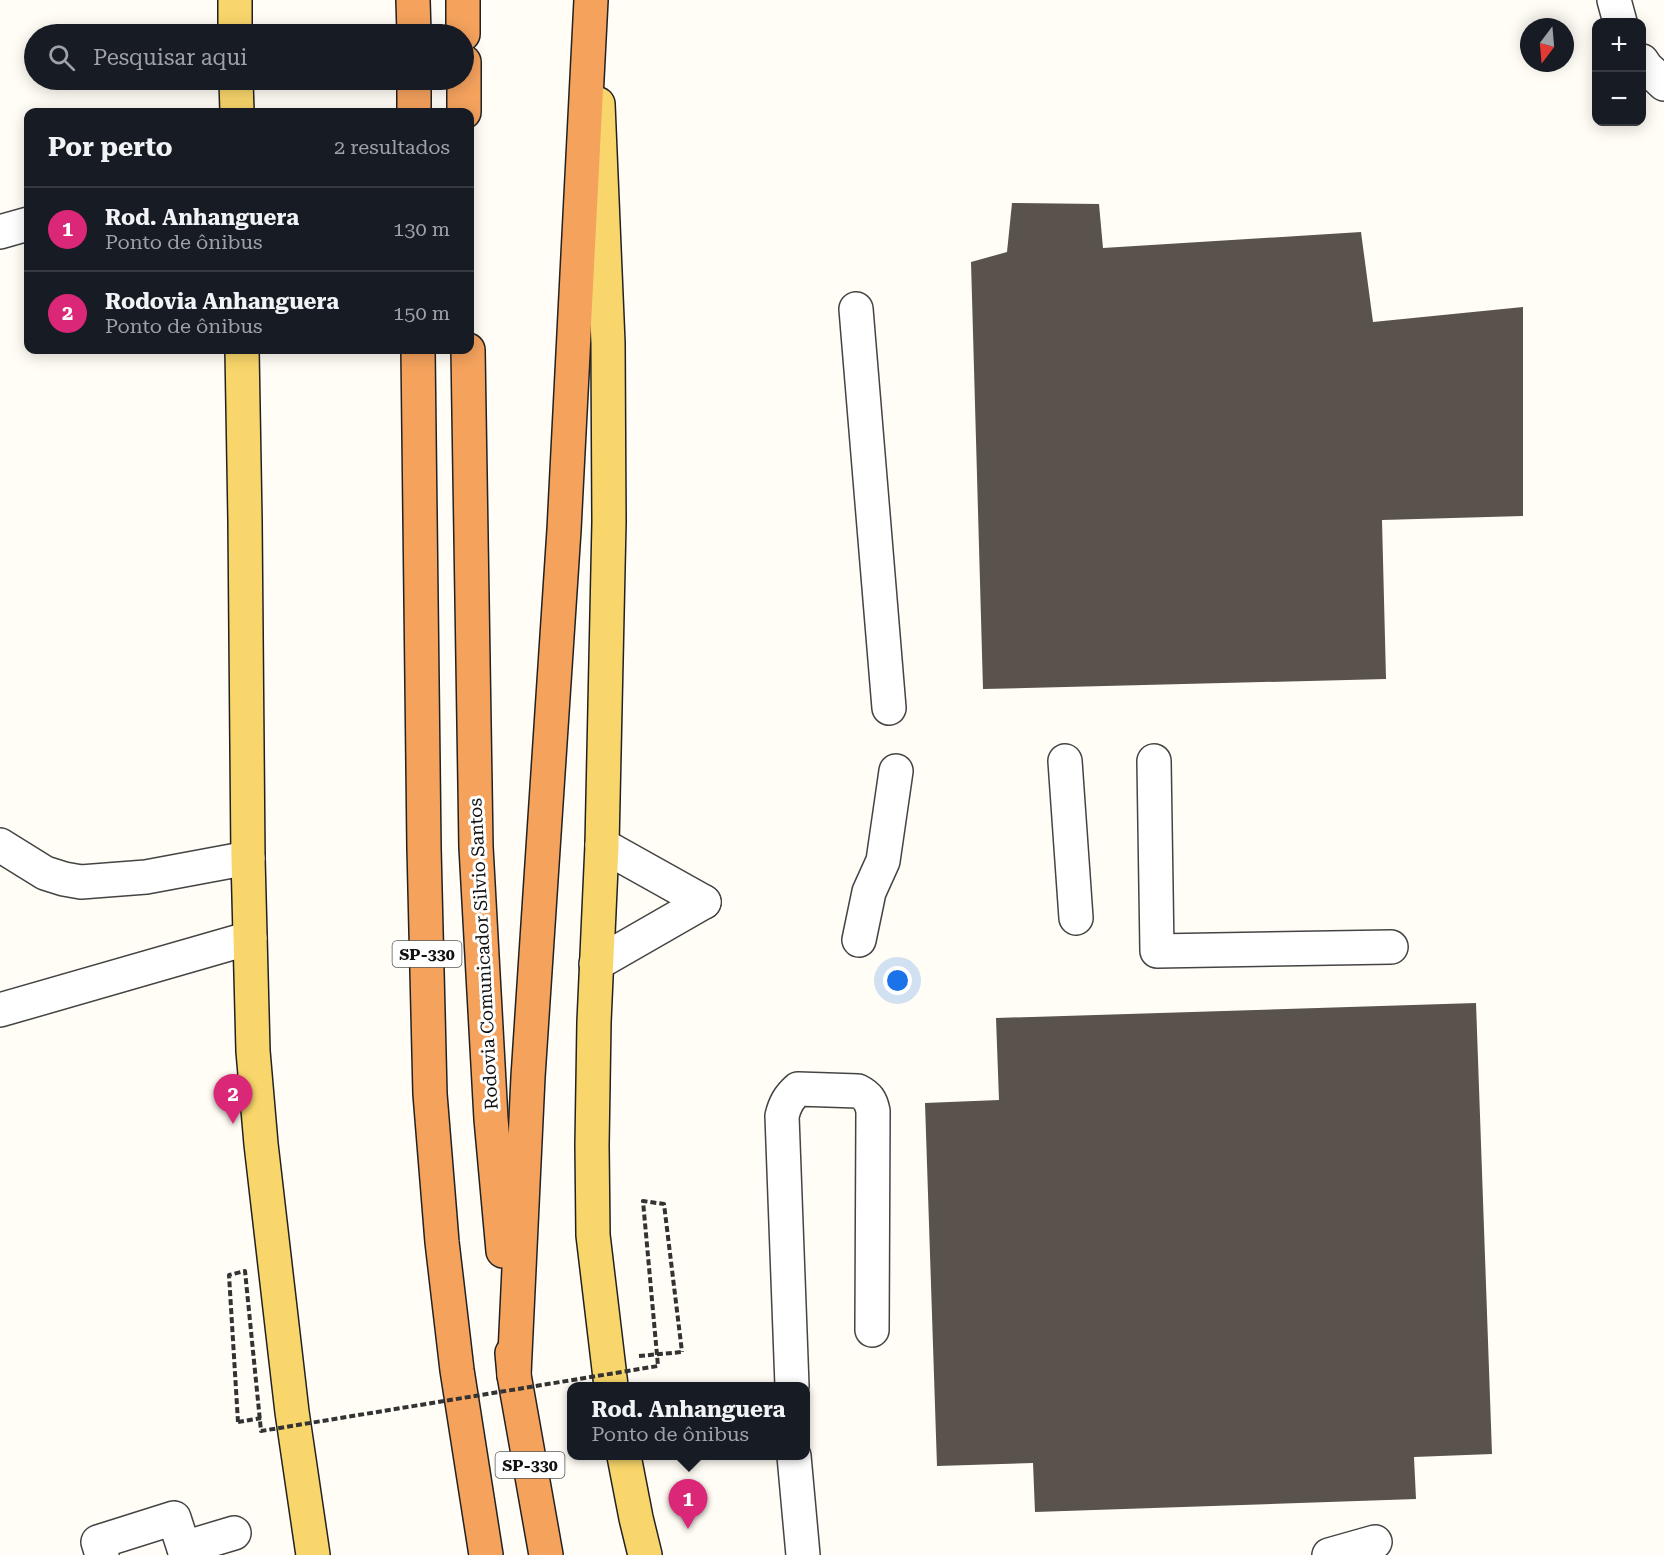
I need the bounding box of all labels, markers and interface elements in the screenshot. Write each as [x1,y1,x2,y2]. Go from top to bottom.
north arrow [1520,18,1574,72]
map controls [1592,18,1646,126]
button: + [1592,18,1646,72]
search box [24,24,474,90]
icon: search [45,41,78,74]
text: Pesquisar aqui [93,45,247,70]
button: − [1592,72,1646,126]
text: Por perto [48,132,173,162]
text: 2 resultados [334,135,450,159]
text: Rod. Anhanguera [105,205,299,230]
text: 1 [62,217,73,241]
text: 130 m [393,217,450,241]
text: Ponto de ônibus [105,230,263,254]
text: Rodovia Anhanguera [105,289,339,314]
text: 2 [62,301,73,325]
text: 150 m [393,301,450,325]
text: Ponto de ônibus [105,314,263,338]
street label: Rodovia Comunicador Silvio Santos [464,798,502,1110]
road number: SP-330 [392,941,462,967]
your location [883,966,912,995]
pin: 2 [214,1074,252,1124]
popup [567,1382,810,1460]
text: Rod. Anhanguera [591,1397,786,1422]
text: Ponto de ônibus [591,1422,749,1446]
road number: SP-330 [496,1452,564,1478]
pin: 1 [668,1480,708,1529]

